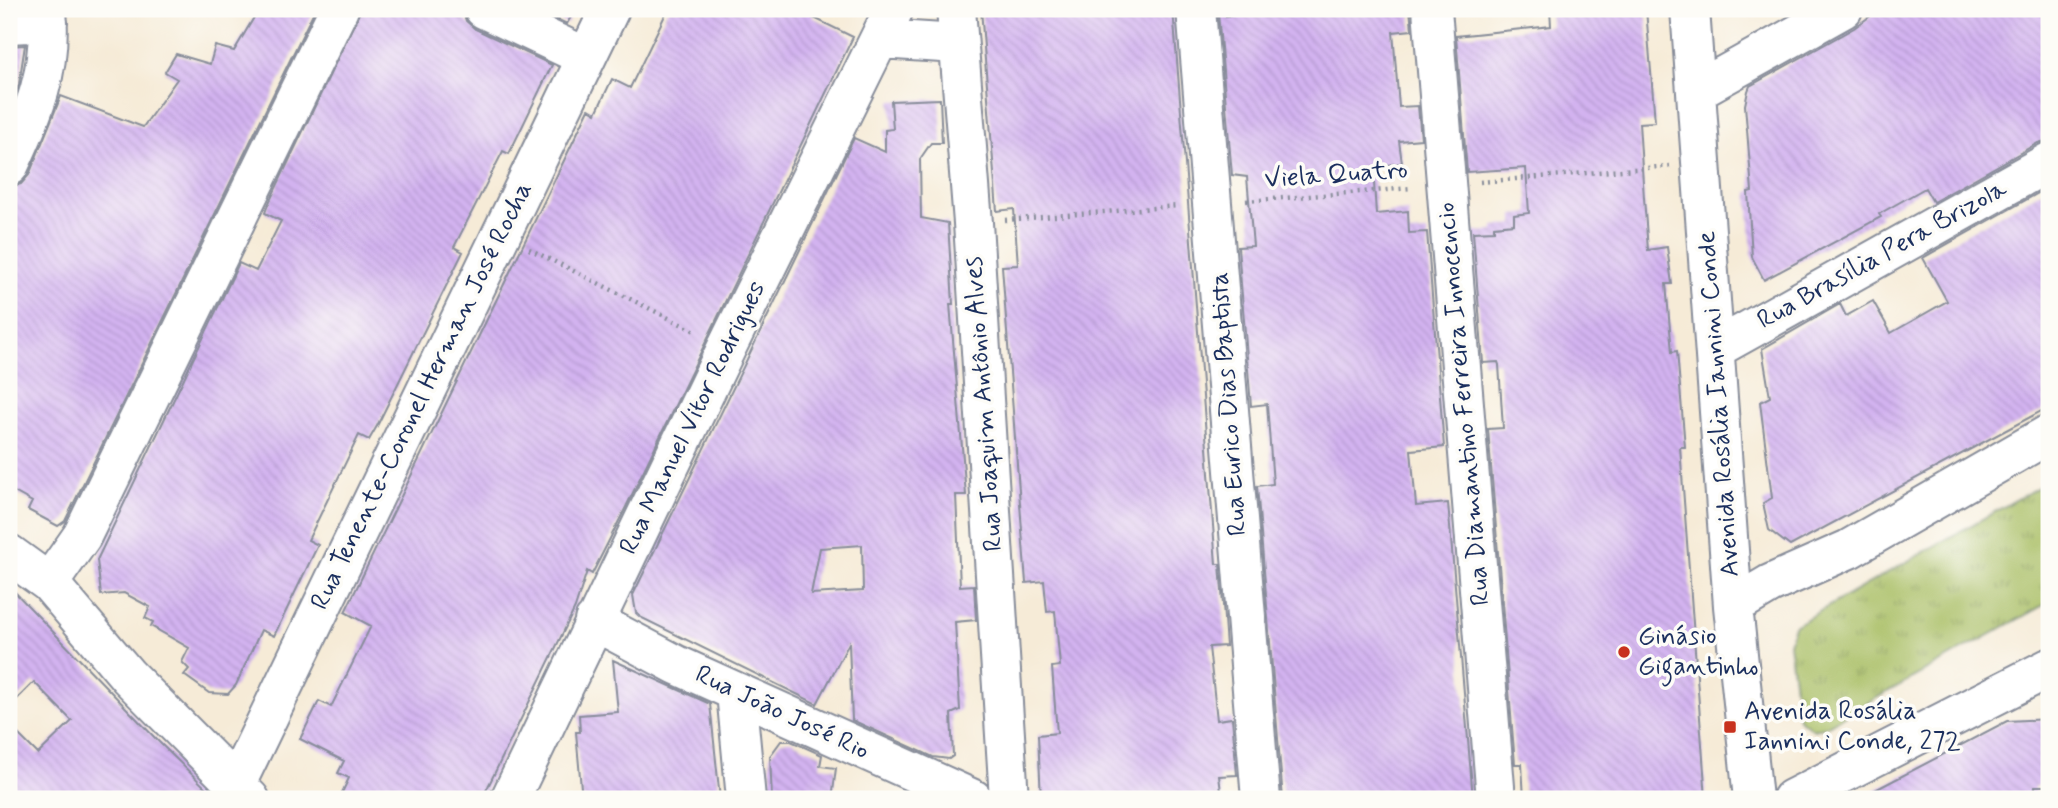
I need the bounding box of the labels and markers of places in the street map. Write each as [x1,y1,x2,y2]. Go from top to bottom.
place label: Ginásio Gigantinho [1638,620,1759,687]
marker: Ginásio Gigantinho [1616,644,1632,660]
place label: Avenida Rosália Iannini Conde, 272 [1744,695,1961,759]
marker: Avenida Rosália Iannini Conde, 272 [1722,719,1738,735]

